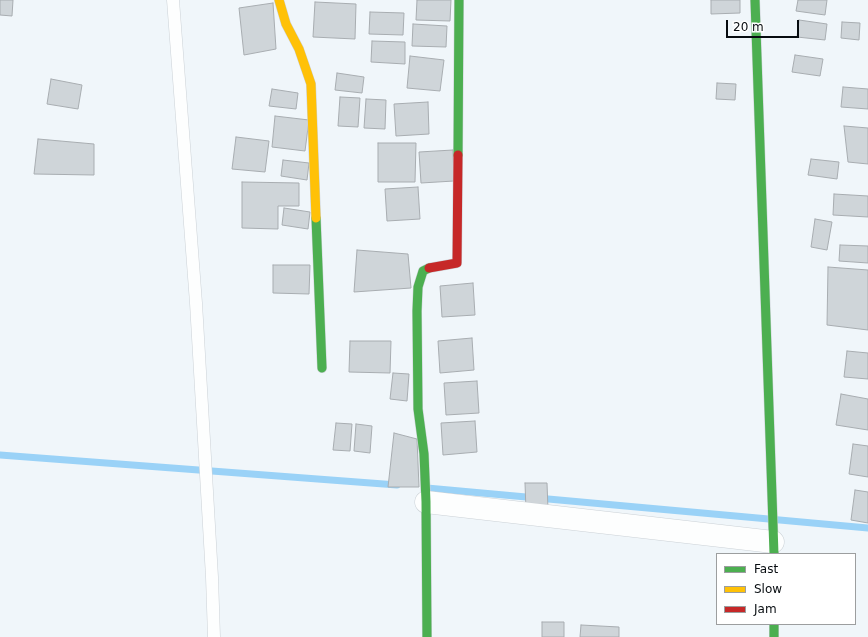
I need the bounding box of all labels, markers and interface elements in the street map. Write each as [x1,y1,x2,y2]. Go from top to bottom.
scale bar [728,12,801,38]
text: 20 m [733,20,764,34]
legend [716,553,856,625]
text: Fast [754,562,778,576]
text: Slow [754,582,782,596]
text: Jam [754,602,777,616]

